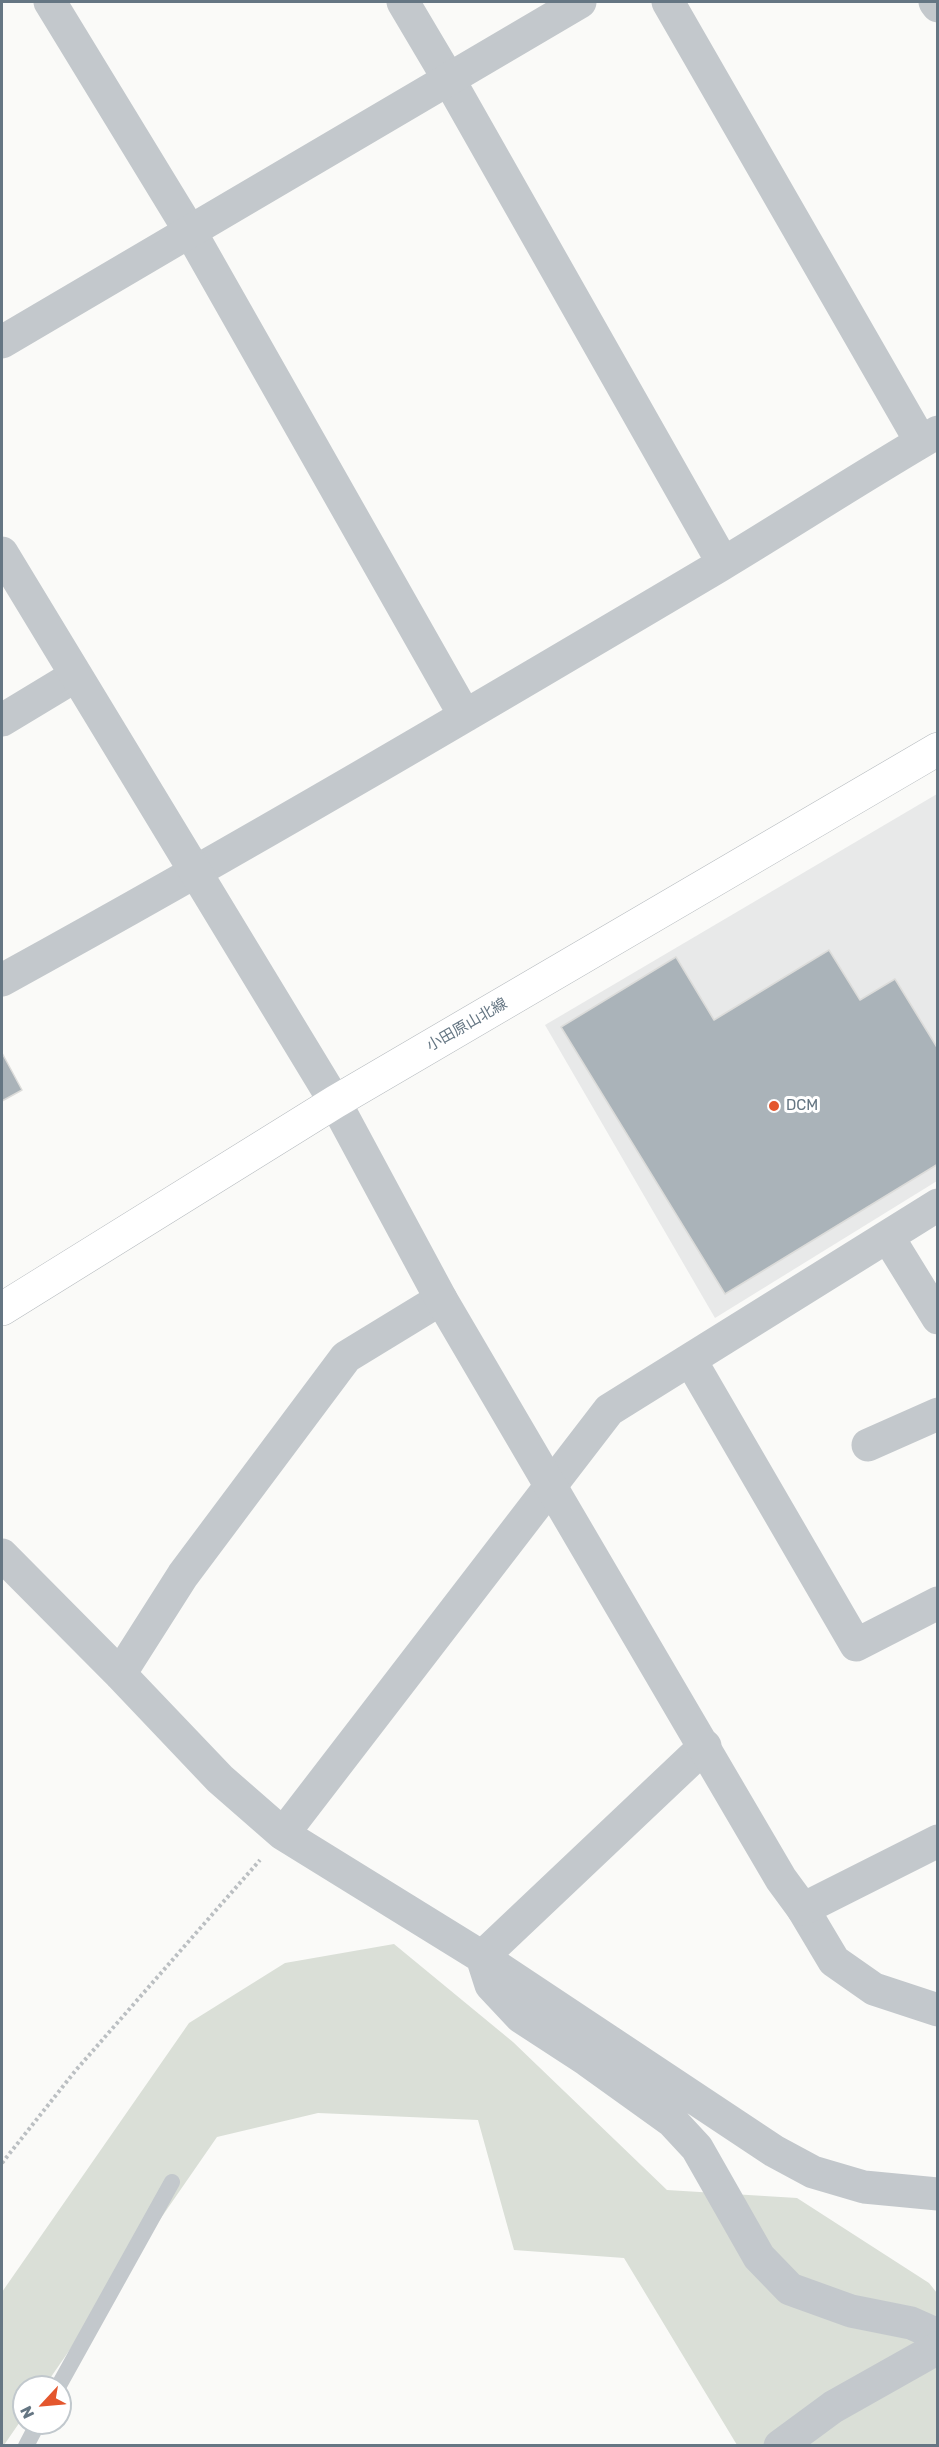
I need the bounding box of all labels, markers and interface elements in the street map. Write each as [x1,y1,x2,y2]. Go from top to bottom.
street label: 小田原山北線 [424,995,510,1055]
place label: DCM [786,1097,818,1115]
marker: DCM [767,1099,781,1113]
north arrow [12,2375,72,2435]
text: N [16,2403,38,2422]

